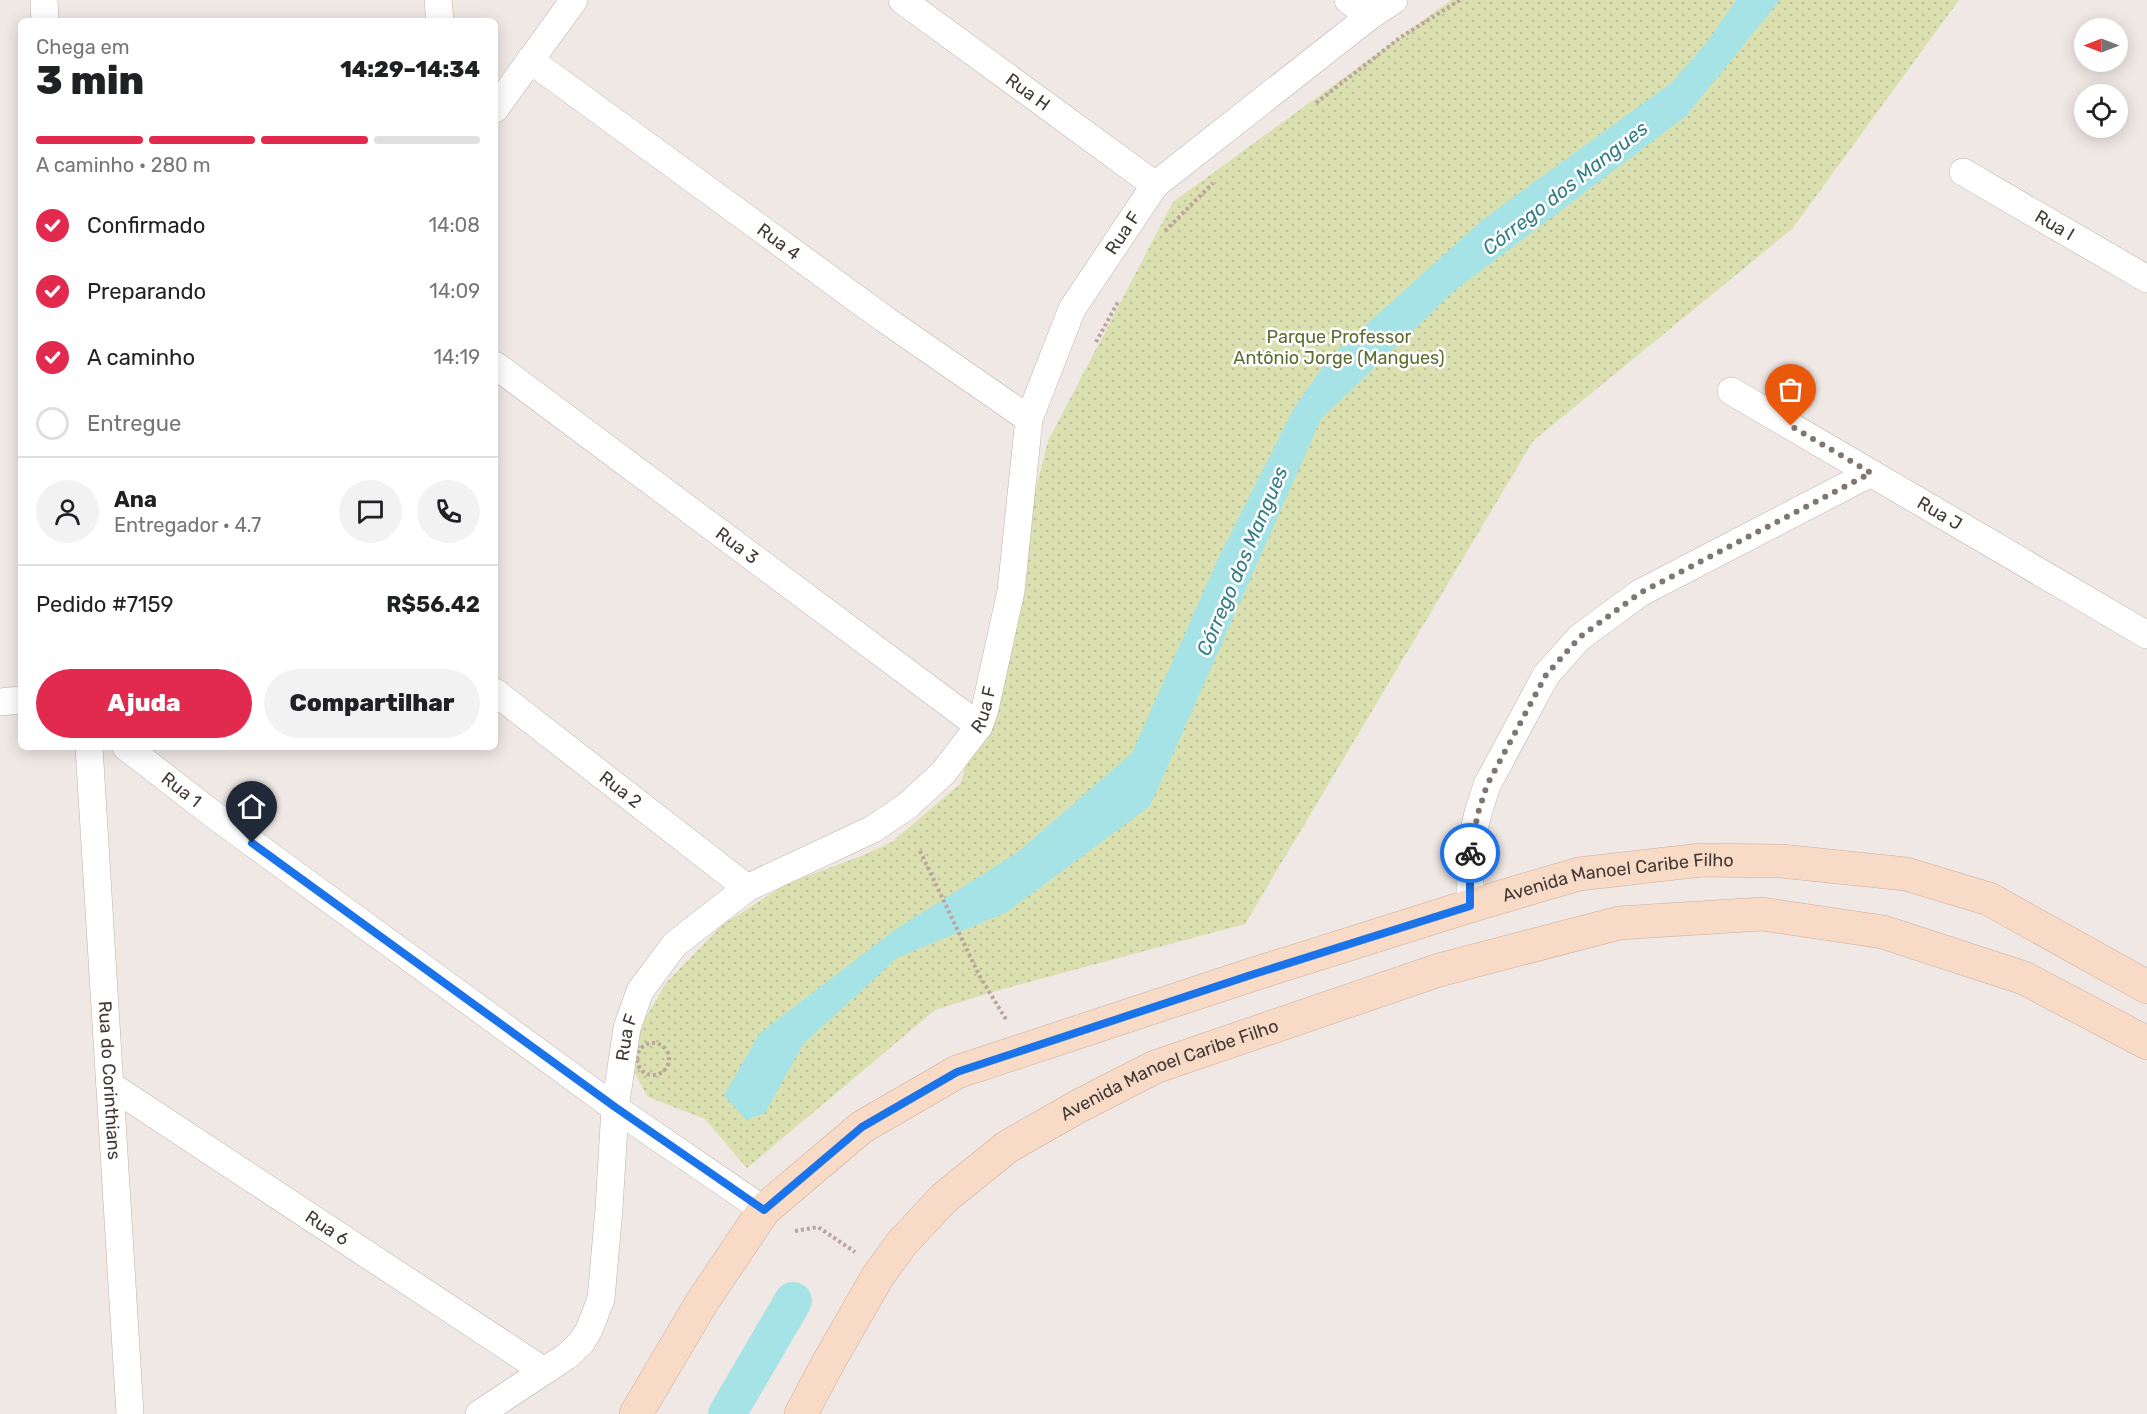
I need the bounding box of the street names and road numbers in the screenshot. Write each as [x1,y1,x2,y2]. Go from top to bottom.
street label: Rua H [1001,68,1055,116]
street label: Rua I [2031,205,2078,245]
street label: Rua F [1100,207,1145,259]
street label: Rua 4 [753,219,805,265]
street label: Rua J [1913,492,1966,535]
street label: Rua 3 [711,522,763,569]
street label: Rua F [966,684,1001,738]
street label: Rua 2 [595,766,646,813]
street label: Rua 1 [157,767,206,812]
street label: Avenida Manoel Caribe Filho [1500,849,1734,907]
street label: Rua do Corinthians [94,1000,125,1161]
street label: Rua F [611,1011,642,1062]
street label: Avenida Manoel Caribe Filho [1056,1015,1281,1125]
street label: Rua 6 [301,1206,353,1250]

